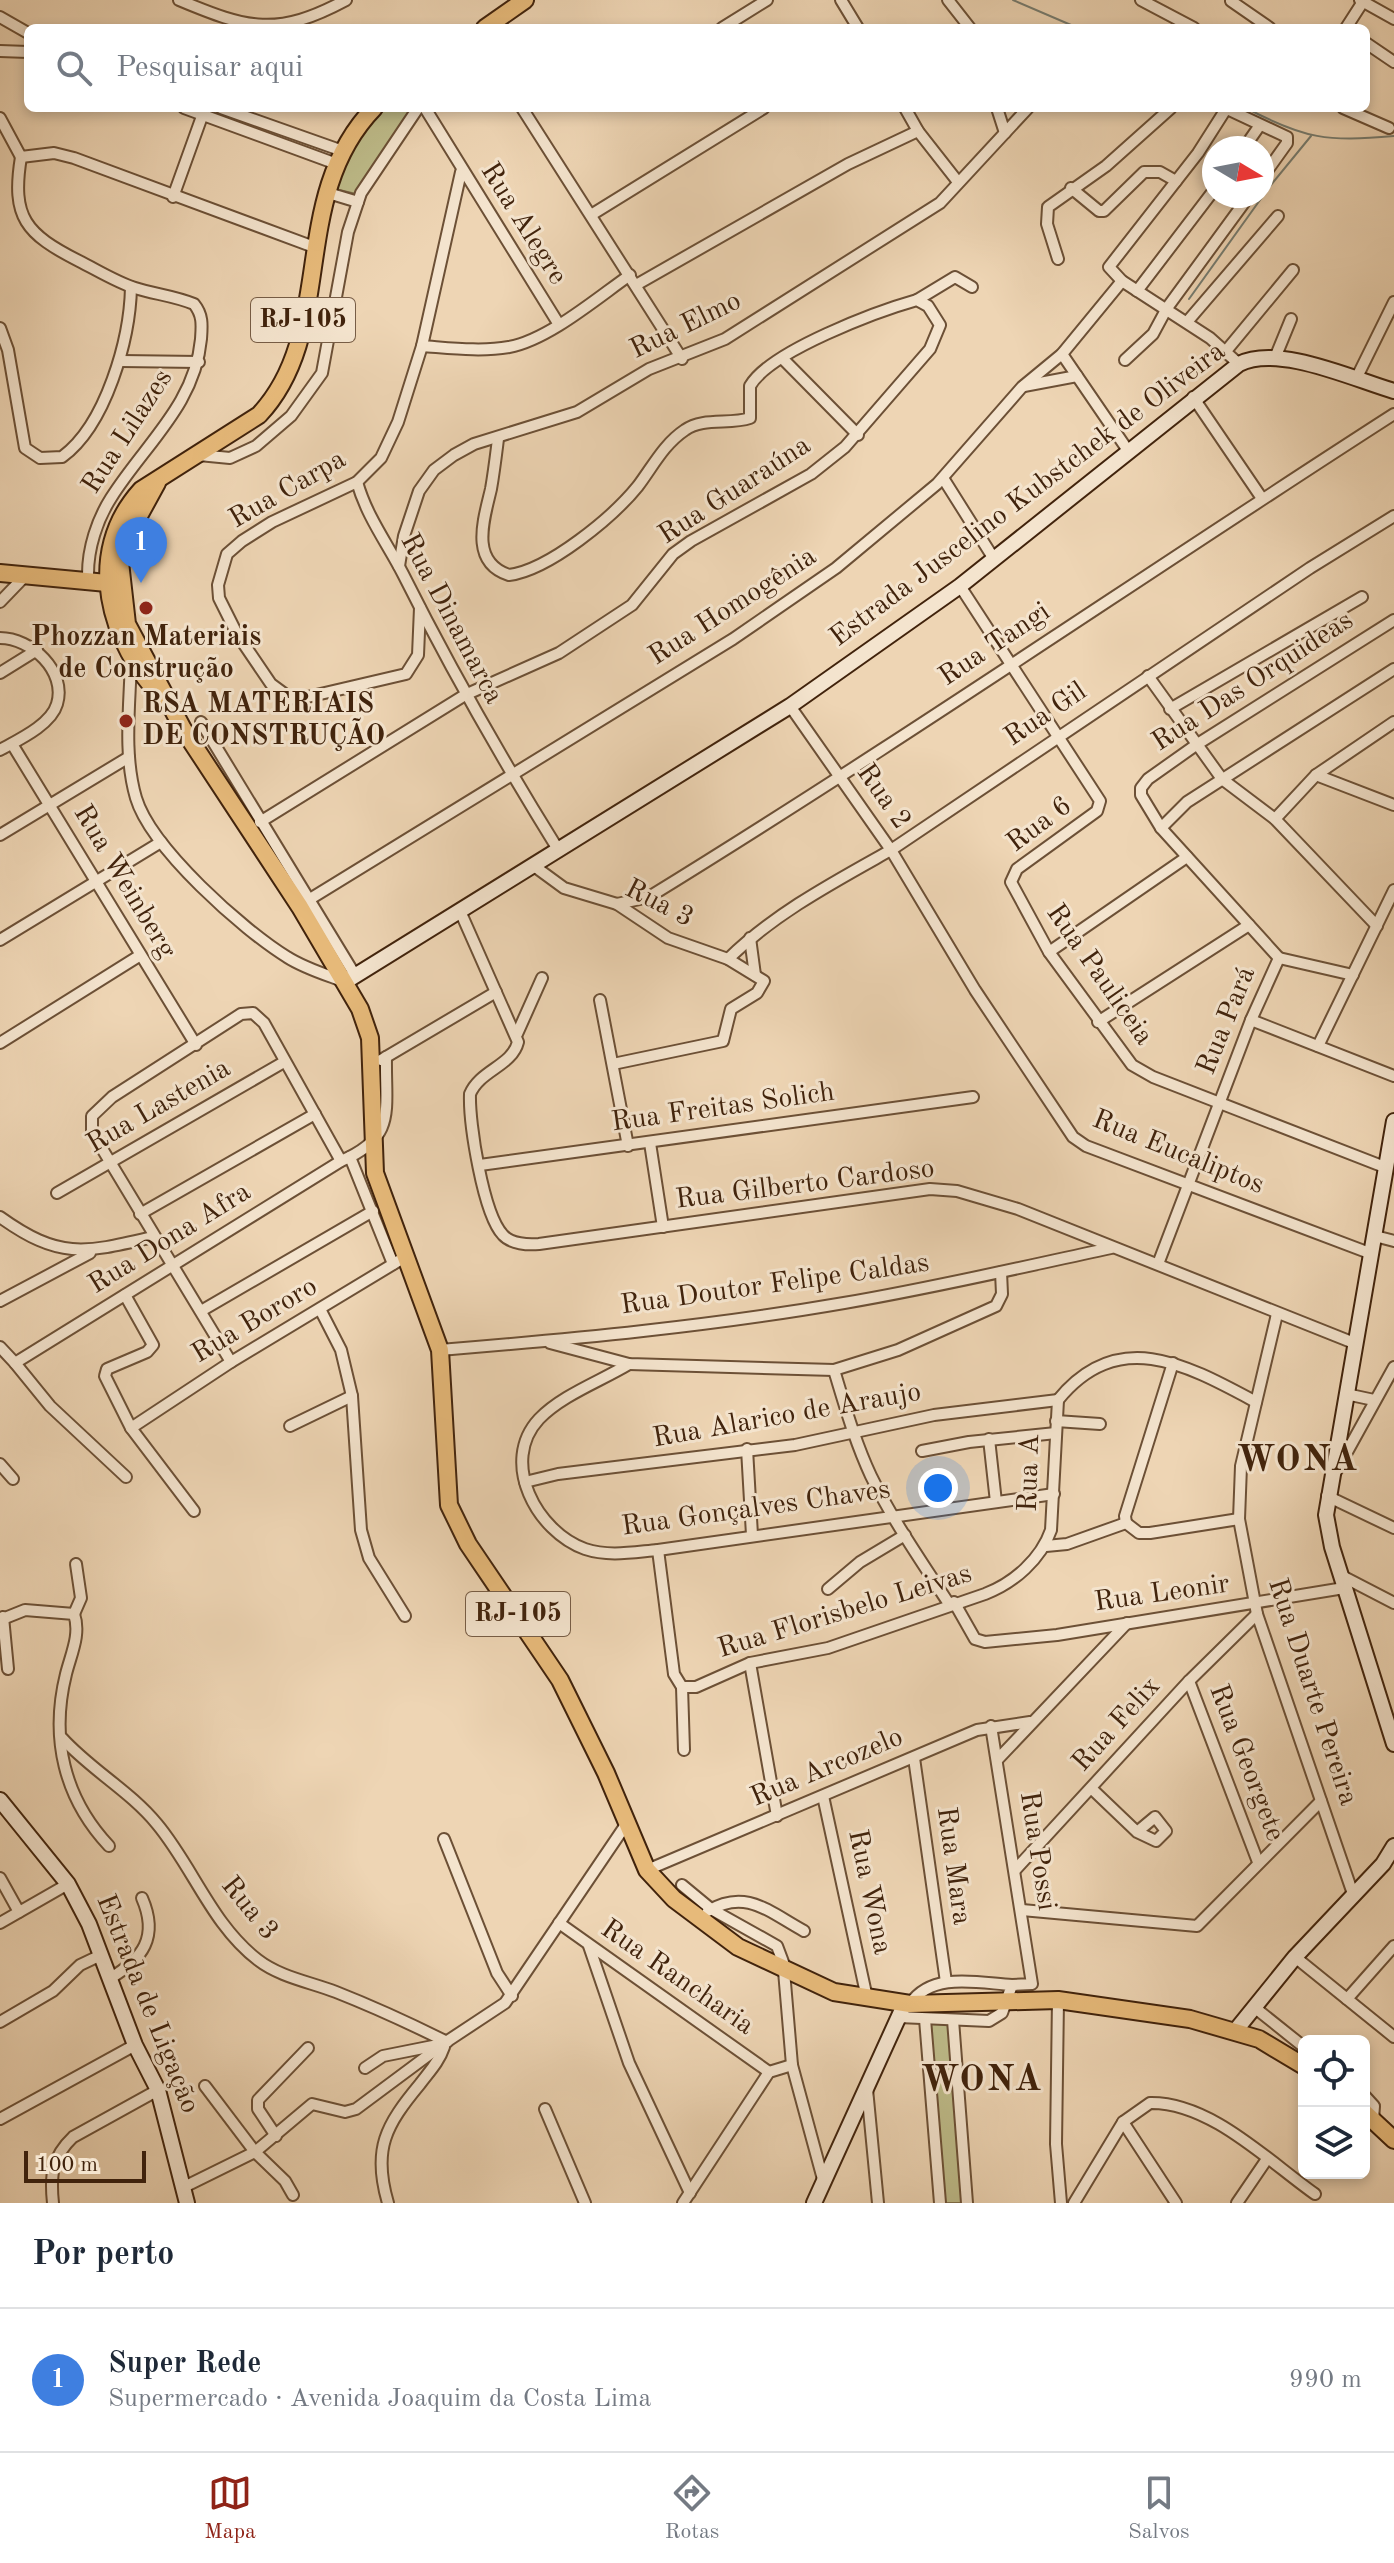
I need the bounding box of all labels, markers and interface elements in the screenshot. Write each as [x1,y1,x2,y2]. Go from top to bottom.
search box [24,24,1370,112]
icon: search [52,46,96,90]
text: Pesquisar aqui [116,53,303,83]
north arrow [1202,136,1274,208]
street label: Rua Alegre [475,158,571,290]
street label: Rua Elmo [626,287,746,365]
road number: RJ-105 [251,298,355,342]
street label: Estrada Juscelino Kubstchek de Oliveira [825,337,1231,653]
street label: Rua Lilazes [78,365,178,499]
street label: Rua Guaraúna [654,432,816,550]
street label: Rua Carpa [225,446,351,534]
pin: 1 [115,517,167,583]
street label: Rua Dinamarca [394,529,508,709]
street label: Rua Homogênia [644,543,822,671]
street label: Rua Tangi [935,598,1055,692]
marker: Phozzan Materiais de Construção [137,599,155,617]
street label: Rua Das Orquideas [1147,607,1359,757]
place label: Phozzan Materiais de Construção [31,624,261,684]
street label: Rua Gil [1000,678,1092,752]
place label: RSA MATERIAIS DE CONSTRUÇÃO [142,691,385,751]
marker: RSA MATERIAIS DE CONSTRUÇÃO [117,712,135,730]
street label: Rua 2 [851,759,915,835]
street label: Rua 6 [1002,792,1078,858]
street label: Rua Weinberg [67,801,181,963]
street label: Rua 3 [620,875,698,933]
street label: Rua Pauliceia [1040,899,1158,1051]
street label: Rua Pará [1193,963,1261,1079]
street label: Rua Lastenia [82,1055,236,1159]
street label: Rua Freitas Solich [610,1078,836,1138]
street label: Rua Eucaliptos [1088,1106,1268,1200]
street label: Rua Gilberto Cardoso [674,1155,936,1215]
street label: Rua Dona Afra [84,1178,256,1300]
street label: Rua Doutor Felipe Caldas [619,1249,931,1321]
street label: Rua Bororo [188,1273,322,1369]
street label: Rua Alarico de Araujo [650,1379,924,1453]
street label: Rua A [1015,1433,1045,1513]
district label: WONA [1237,1443,1359,1479]
your location [918,1468,958,1508]
street label: Rua Gonçalves Chaves [620,1476,892,1542]
street label: Rua Florisbelo Leivas [715,1560,975,1664]
street label: Rua Leonir [1093,1571,1231,1617]
street label: Rua Duarte Pereira [1262,1575,1362,1809]
road number: RJ-105 [466,1592,570,1636]
street label: Rua Felix [1068,1672,1166,1778]
street label: Rua Georgete [1203,1681,1289,1845]
street label: Rua Arcozelo [747,1723,907,1813]
street label: Rua Possi [1014,1790,1060,1912]
street label: Rua Mara [931,1805,975,1927]
street label: Rua Wona [842,1827,896,1957]
street label: Rua 3 [215,1872,283,1946]
street label: Estrada de Ligação [90,1891,204,2117]
street label: Rua Rancharia [595,1915,759,2041]
map controls [1298,2035,1370,2179]
button: locate [1298,2035,1370,2107]
district label: WONA [921,2063,1043,2099]
button: layers [1298,2107,1370,2179]
scale bar [24,2147,146,2183]
text: 100 m [36,2154,98,2176]
text: Por perto [32,2238,174,2272]
text: Super Rede [108,2349,261,2379]
text: 1 [50,2367,66,2393]
text: 990 m [1289,2367,1362,2393]
text: Supermercado · Avenida Joaquim da Costa Lima [108,2386,651,2412]
tab: Mapa [204,2471,256,2546]
tab: Rotas [665,2471,719,2546]
tab: Salvos [1128,2471,1190,2546]

